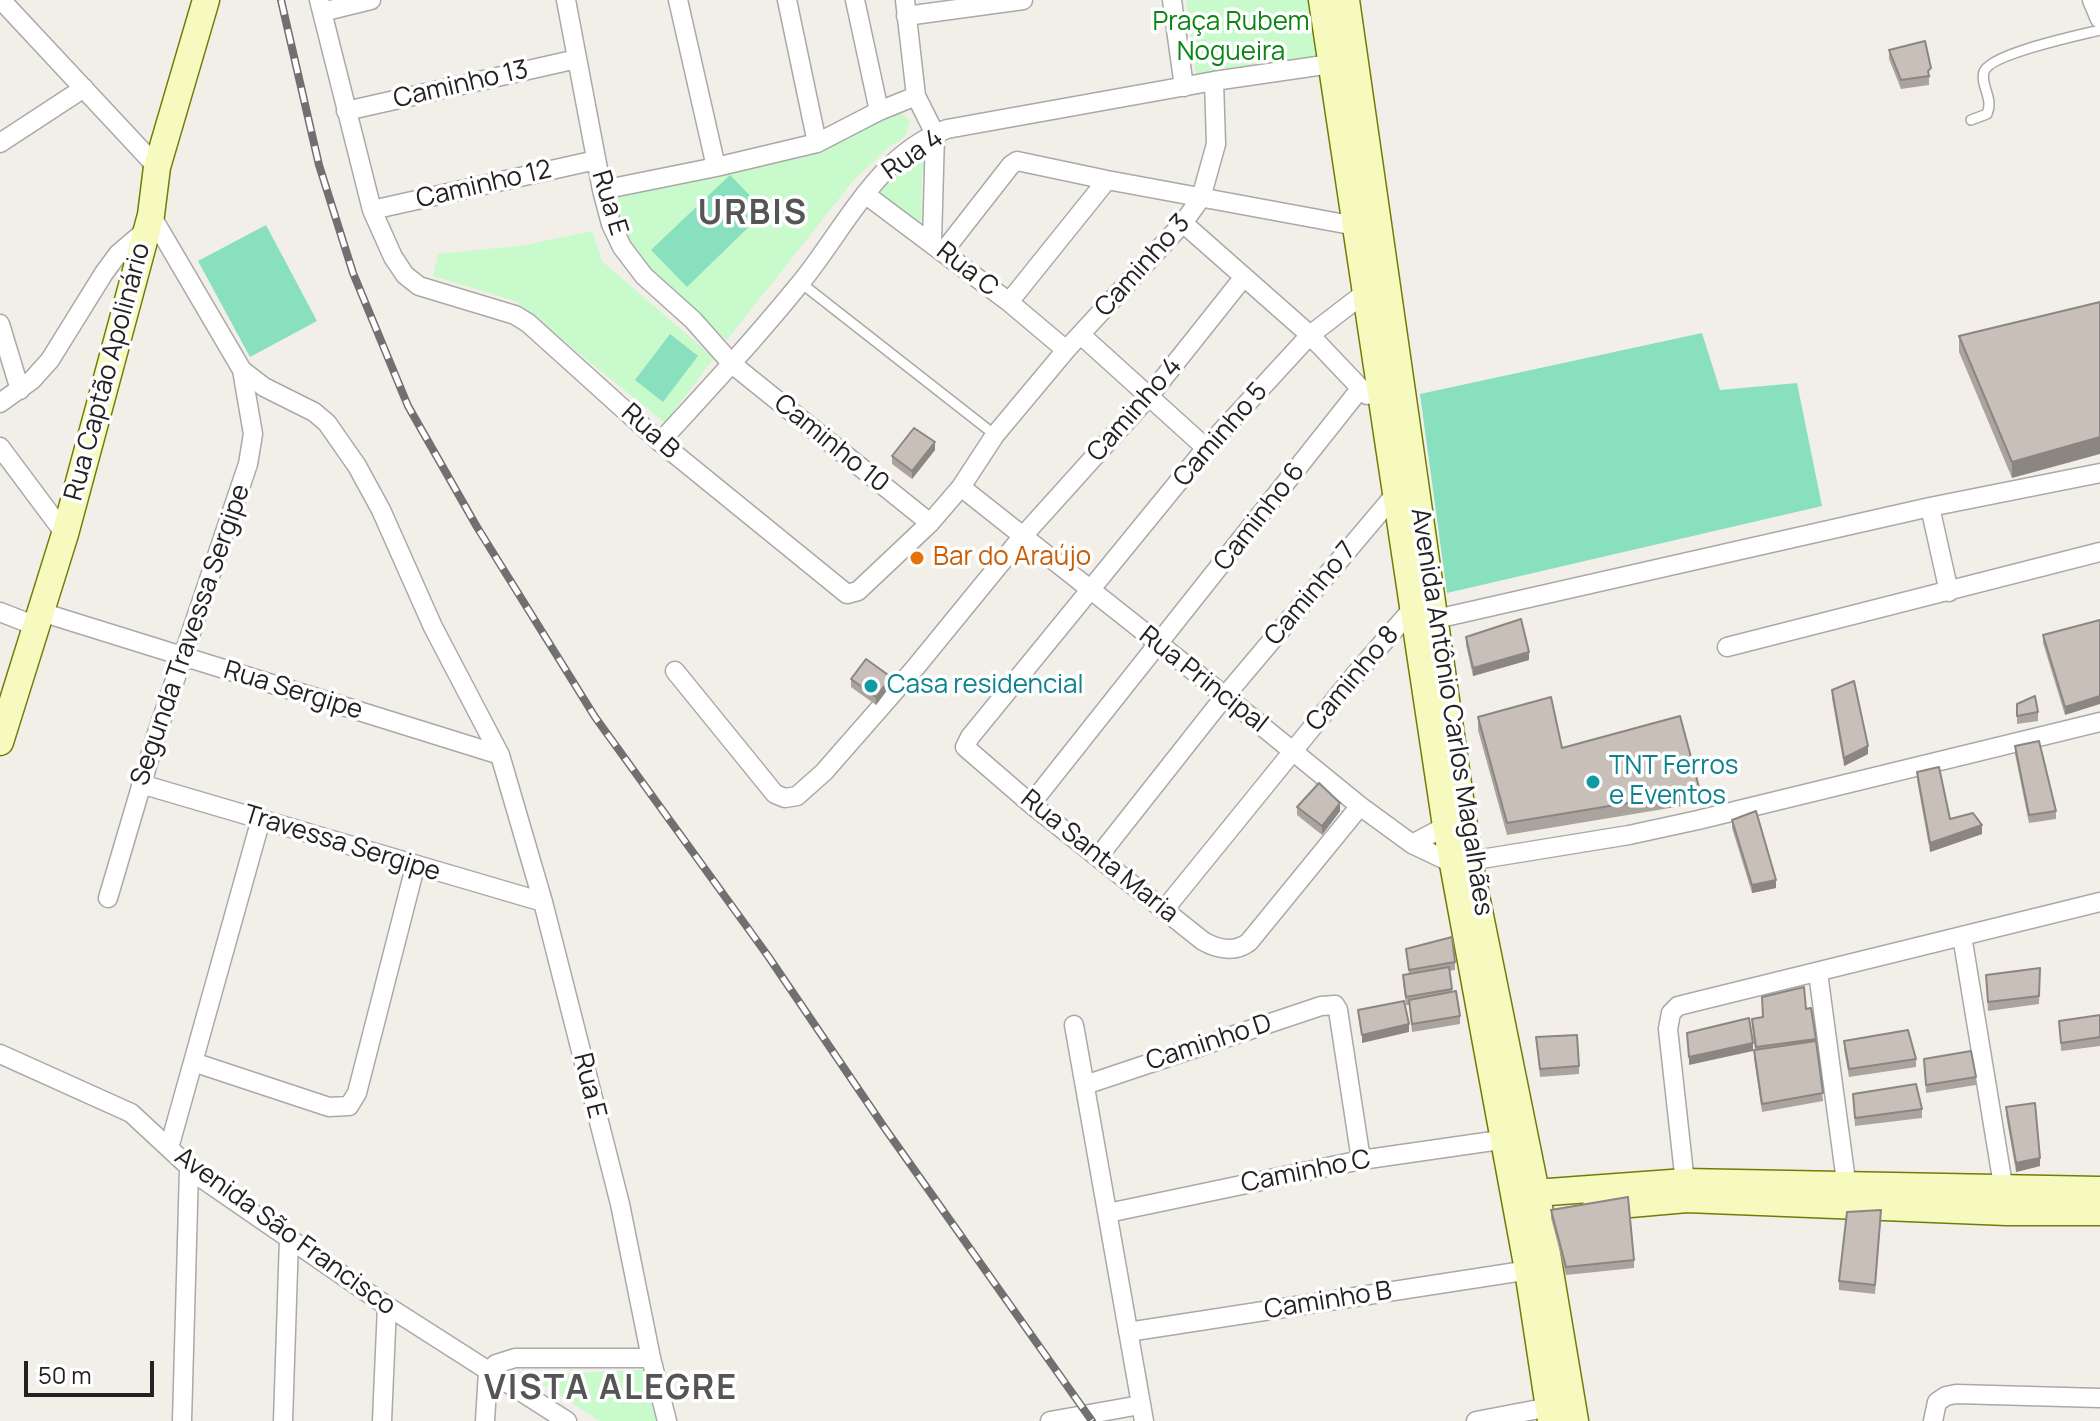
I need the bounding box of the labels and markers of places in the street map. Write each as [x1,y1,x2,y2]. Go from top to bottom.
place label: Bar do Araújo [933,542,1091,574]
marker: Bar do Araújo [908,549,926,567]
place label: Casa residencial [887,670,1084,702]
marker: Casa residencial [862,677,880,695]
place label: TNT Ferros e Eventos [1609,751,1738,812]
marker: TNT Ferros e Eventos [1584,773,1602,791]

